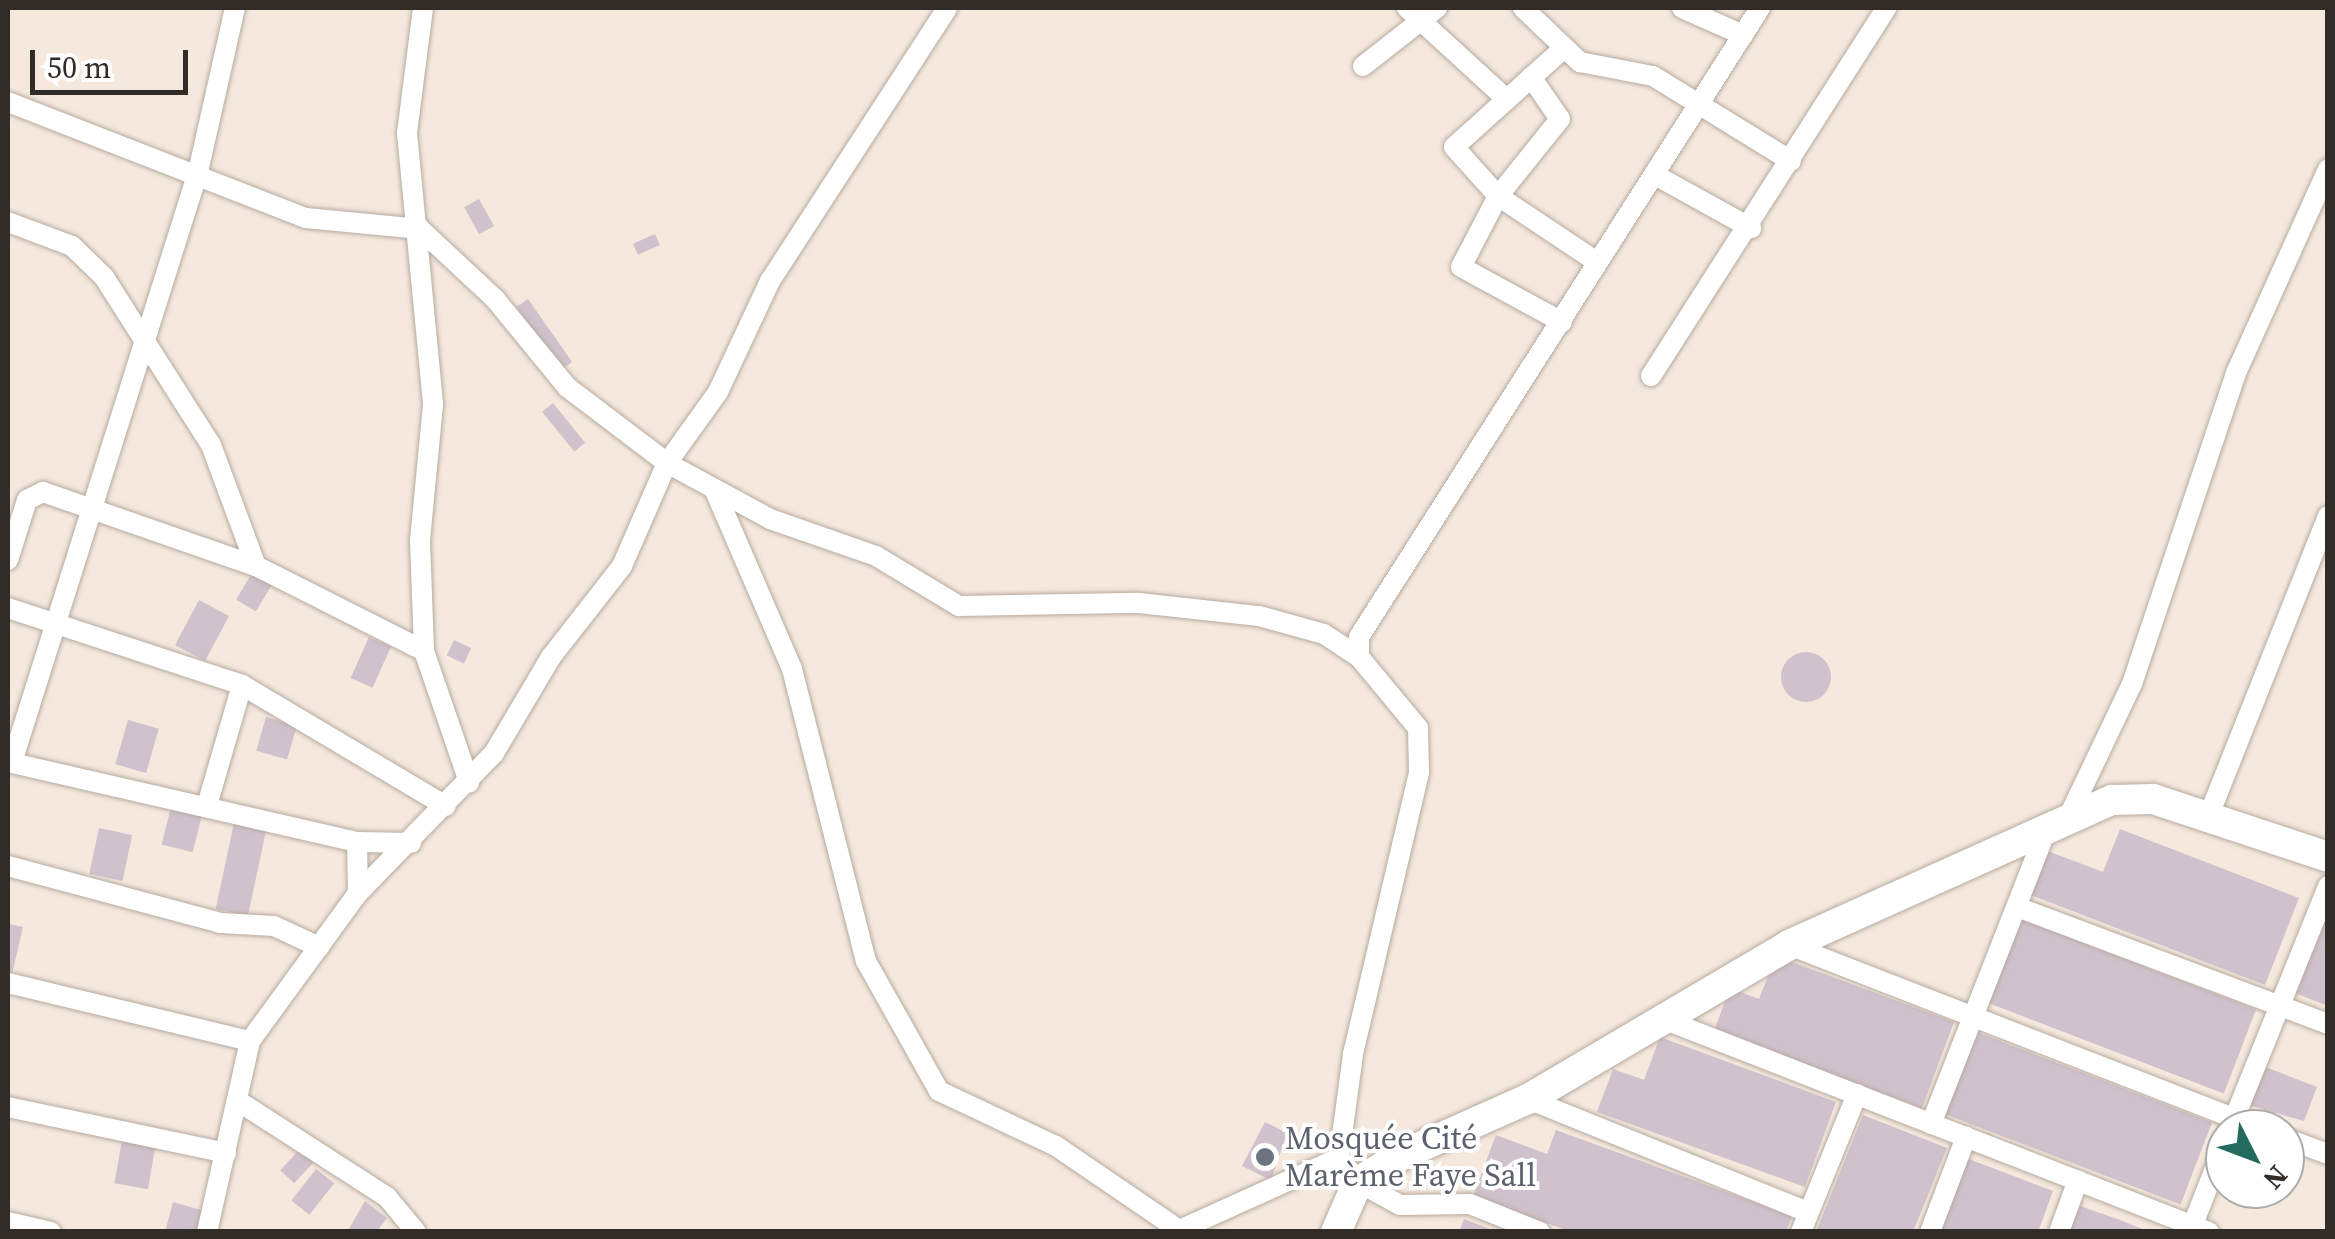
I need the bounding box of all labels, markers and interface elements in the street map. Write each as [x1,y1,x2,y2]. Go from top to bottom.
scale bar [35,30,192,92]
text: 50 m [47,47,111,88]
north arrow [2205,1109,2305,1209]
place label: Mosquée Cité Marème Faye Sall [1285,1120,1536,1195]
marker: Mosquée Cité Marème Faye Sall [1254,1146,1276,1168]
text: N [2255,1157,2297,1198]

